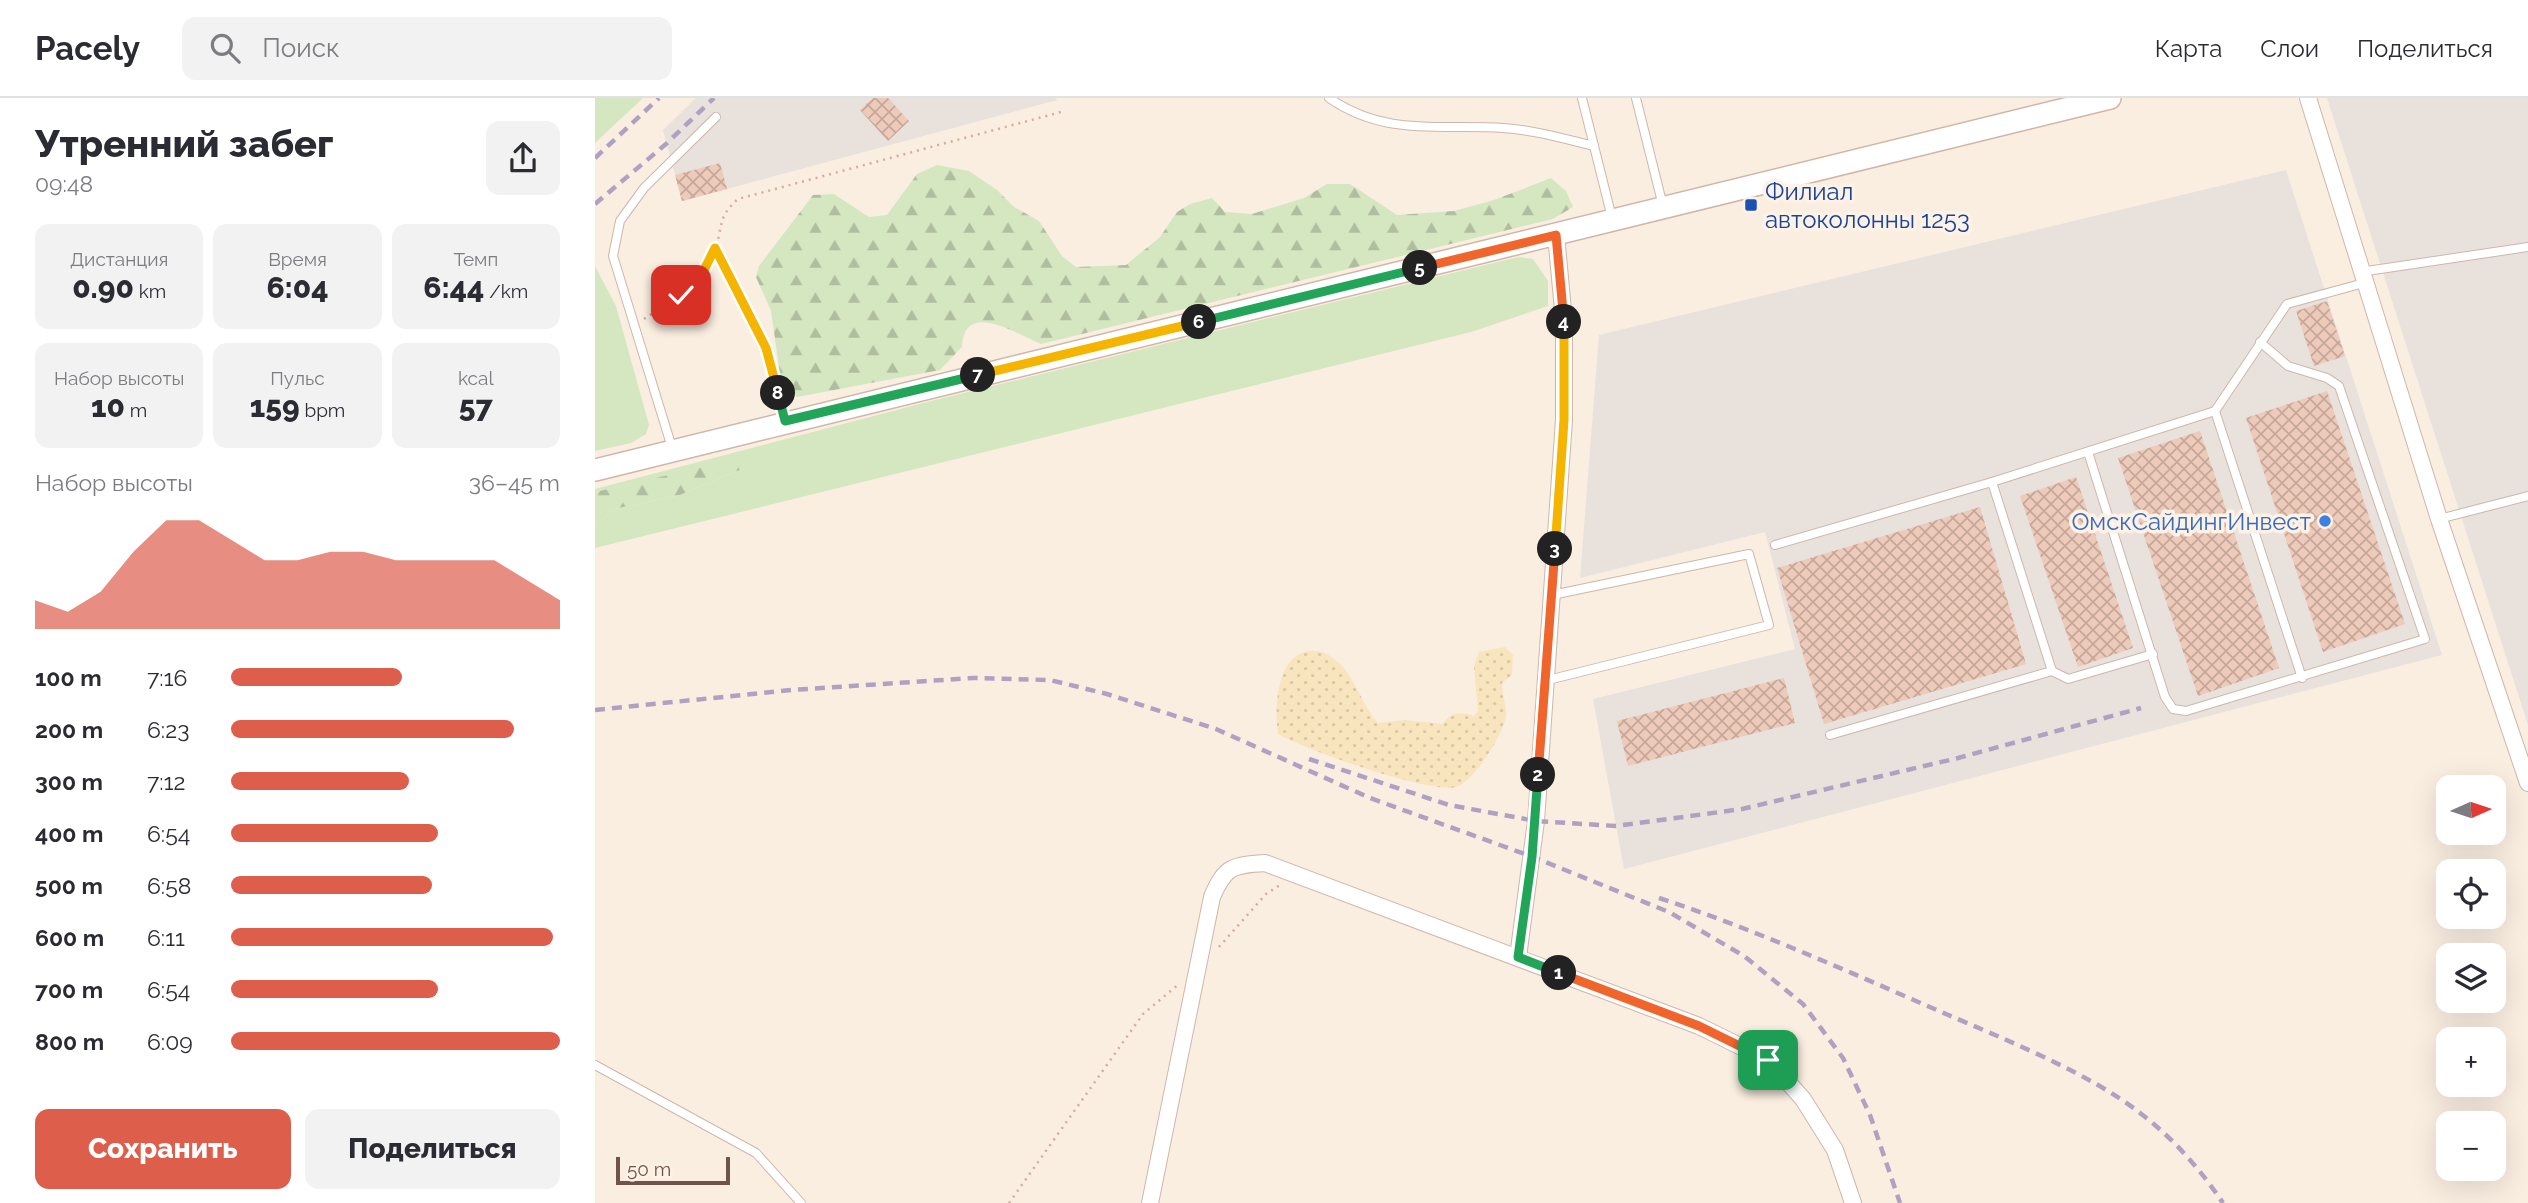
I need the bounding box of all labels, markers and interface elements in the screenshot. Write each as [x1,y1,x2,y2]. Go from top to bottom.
search box [182,17,672,80]
text: Pacely [35,29,140,68]
icon: search [206,29,244,67]
text: Поиск [262,33,340,63]
text: Карта [2155,34,2222,63]
text: Слои [2260,34,2319,63]
text: Поделиться [2357,34,2493,63]
text: Утренний забег [35,121,333,166]
button: share [486,121,560,195]
text: 09:48 [35,170,93,197]
place label: Филиал автоколонны 1253 [1765,177,1970,234]
marker: Филиал автоколонны 1253 [1743,197,1759,213]
text: Дистанция [70,248,168,270]
text: Время [268,248,327,270]
text: Темп [453,248,498,270]
pin: 5 [1403,250,1437,286]
text: 5 [1414,256,1425,278]
pin [651,265,711,325]
text: 0.90 [72,270,134,305]
text: 6:04 [266,270,329,305]
text: 6:44 [423,270,484,305]
icon: check [662,276,700,314]
text: km [134,280,166,302]
text: /km [484,280,528,302]
pin: 6 [1181,304,1217,340]
pin: 4 [1546,304,1581,340]
text: 6 [1193,310,1204,332]
text: 4 [1558,310,1569,332]
pin: 7 [961,358,995,392]
text: 7 [972,363,983,385]
text: Набор высоты [54,367,184,389]
text: Пульс [270,367,325,389]
text: kcal [458,367,494,389]
pin: 8 [761,376,795,410]
text: 8 [772,381,783,403]
text: 10 [91,389,125,424]
text: 159 [250,389,300,424]
text: 57 [459,389,493,424]
text: m [125,399,147,421]
text: bpm [300,399,345,421]
text: Набор высоты [35,469,193,496]
text: 36–45 m [469,469,560,496]
place label: ОмскСайдингИнвест [2071,507,2312,536]
marker: ОмскСайдингИнвест [2317,513,2333,529]
pin: 3 [1537,532,1573,566]
text: 3 [1549,537,1560,559]
text: 100 m [35,664,102,691]
text: 7:16 [147,664,187,691]
text: 200 m [35,716,103,743]
text: 6:23 [147,716,189,743]
pin: 2 [1521,758,1555,792]
text: 2 [1532,763,1543,785]
text: 300 m [35,768,103,795]
text: 7:12 [147,768,185,795]
north arrow [2436,775,2506,845]
map controls [2436,775,2506,1181]
text: 400 m [35,820,103,847]
text: 6:54 [147,820,190,847]
button: locate [2436,859,2506,929]
text: 500 m [35,872,103,899]
text: 6:58 [147,872,191,899]
text: 600 m [35,924,104,951]
text: 6:11 [147,924,185,951]
button: layers [2436,943,2506,1013]
pin: 1 [1541,956,1577,990]
text: 1 [1554,961,1563,983]
text: 700 m [35,976,103,1003]
text: 6:54 [147,976,190,1003]
button: + [2436,1027,2506,1097]
text: 800 m [35,1028,104,1055]
text: 6:09 [147,1028,193,1055]
pin [1738,1030,1798,1090]
icon: arrive [1749,1041,1787,1079]
button: Сохранить [35,1109,291,1189]
button: Поделиться [305,1109,560,1189]
button: − [2436,1111,2506,1181]
scale bar [616,1154,730,1186]
text: 50 m [627,1158,671,1180]

